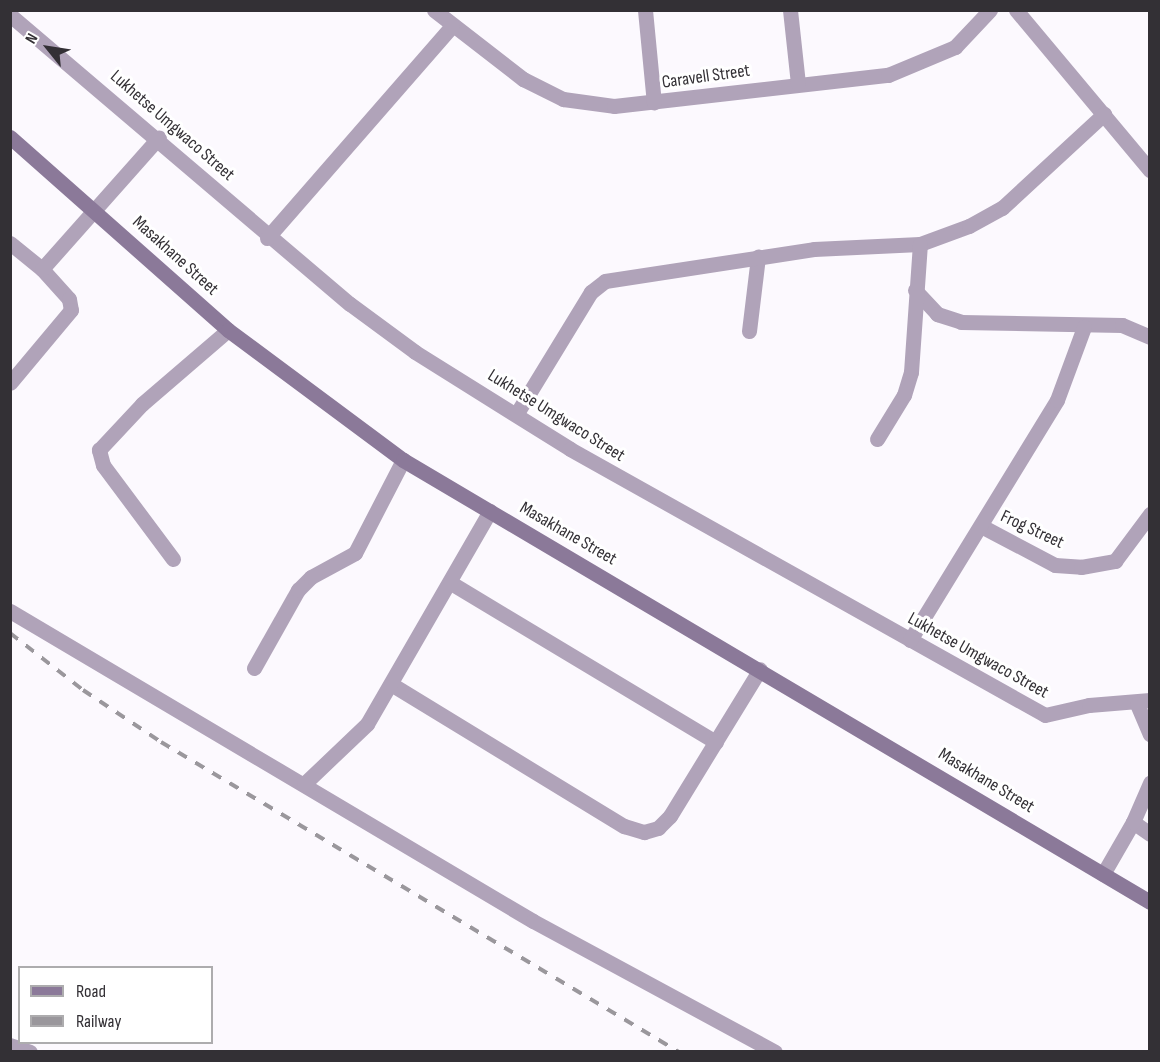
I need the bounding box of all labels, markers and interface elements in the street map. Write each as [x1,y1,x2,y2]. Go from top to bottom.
north arrow [18,18,78,78]
text: N [22,30,42,47]
street label: Caravell Street [661,60,751,94]
street label: Lukhetse Umgwaco Street [105,66,239,186]
street label: Masakhane Street [128,212,222,300]
street label: Lukhetse Umgwaco Street [483,365,629,467]
street label: Masakhane Street [516,498,620,570]
street label: Frog Street [997,506,1067,554]
street label: Lukhetse Umgwaco Street [904,608,1052,704]
street label: Masakhane Street [934,744,1038,818]
legend [18,966,213,1044]
text: Road [76,981,106,1002]
text: Railway [76,1011,121,1032]

